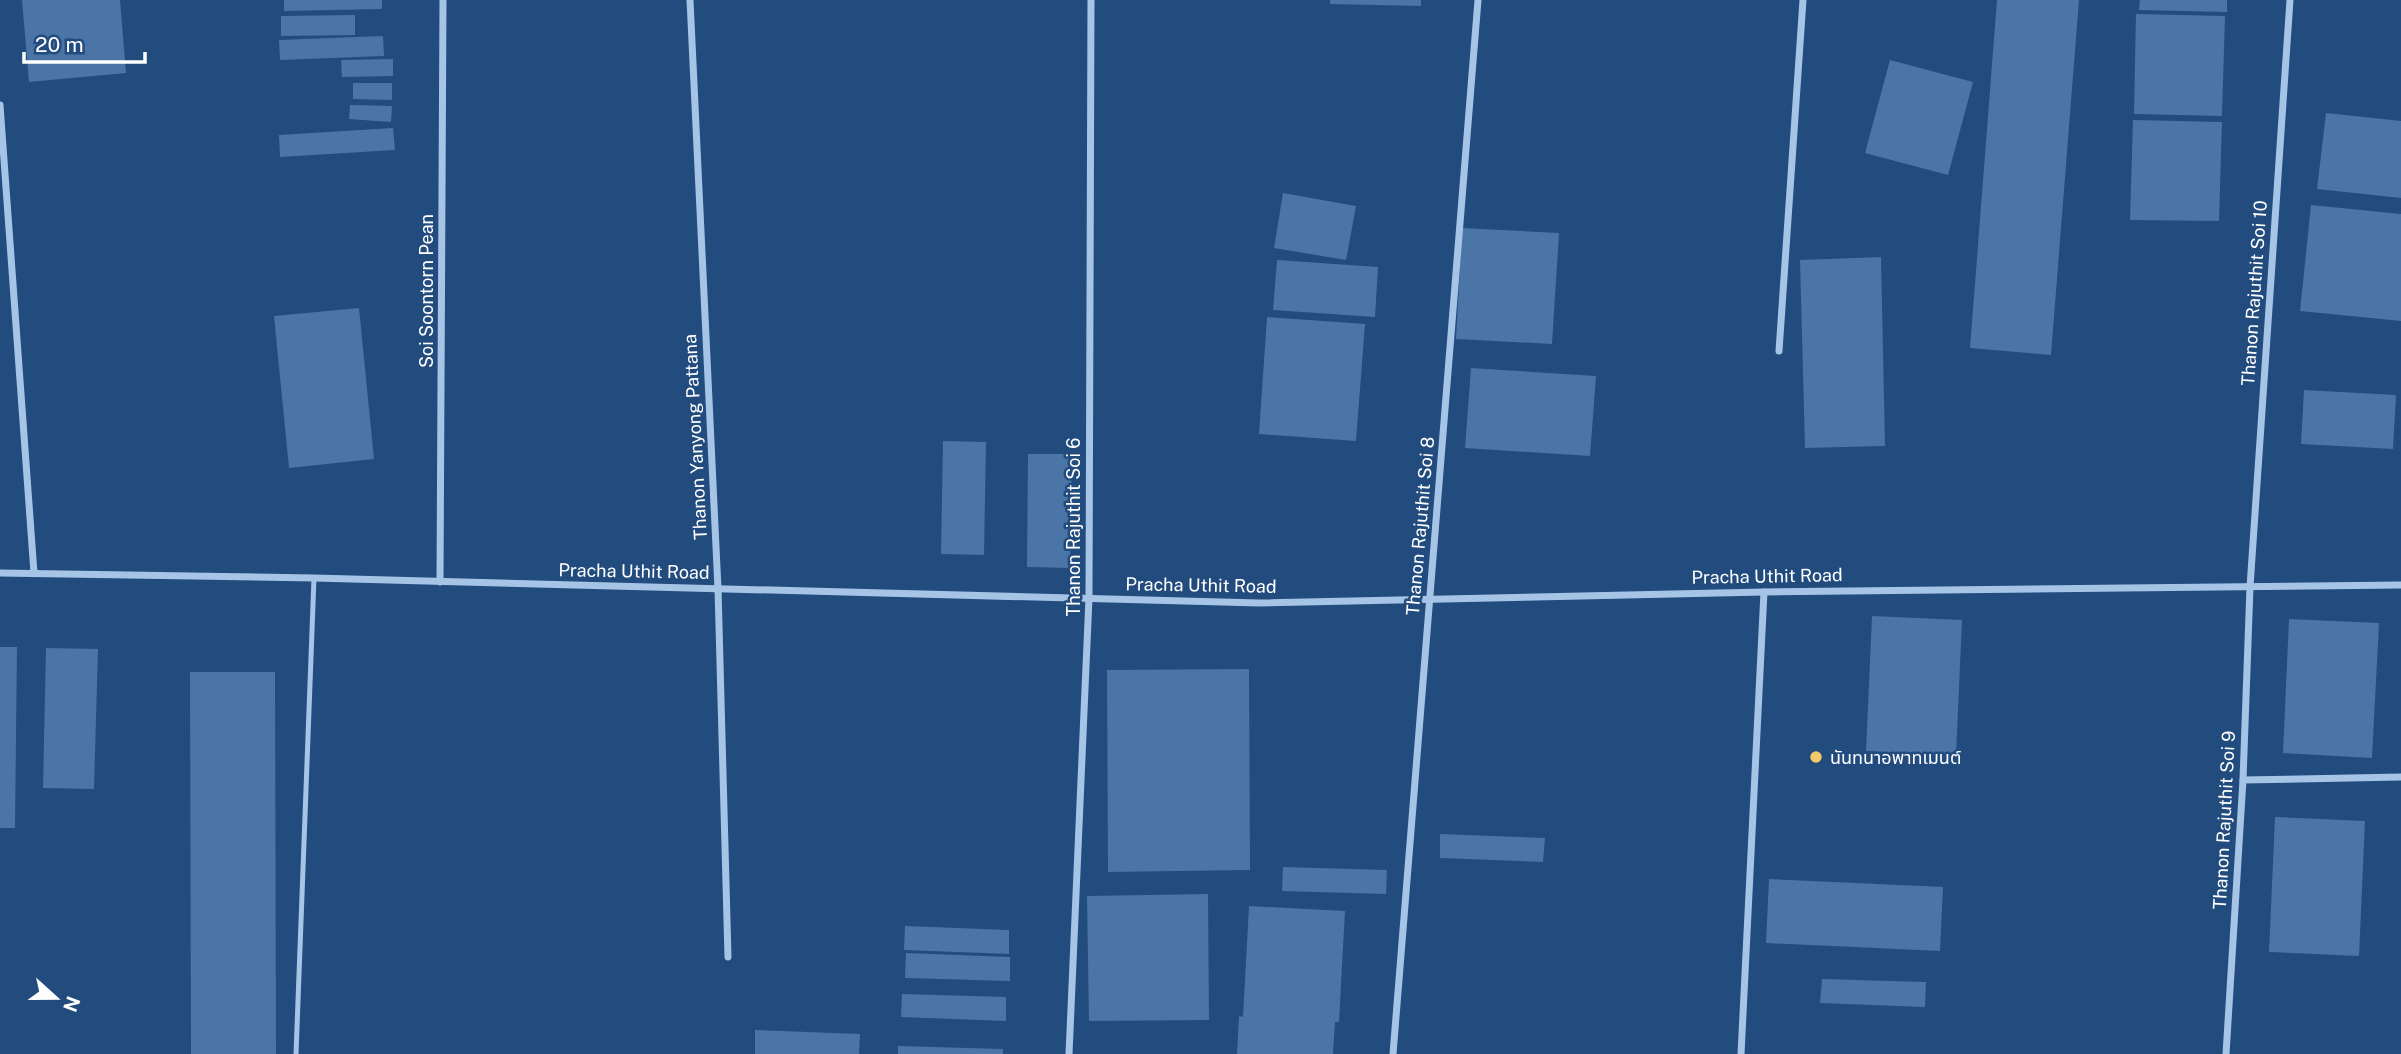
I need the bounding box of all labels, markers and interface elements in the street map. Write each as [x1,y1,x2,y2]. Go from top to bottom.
scale bar [24,21,145,65]
text: 20 m [35,32,84,57]
street label: Thanon Rajuthit Soi 10 [2237,199,2271,387]
street label: Soi Soontorn Pean [416,214,437,368]
street label: Thanon Yanyong Pattana [679,334,711,540]
street label: Thanon Rajuthit Soi 8 [1402,436,1438,616]
street label: Thanon Rajuthit Soi 6 [1063,438,1084,616]
street label: Pracha Uthit Road [558,559,710,583]
street label: Pracha Uthit Road [1691,564,1843,588]
street label: Pracha Uthit Road [1125,573,1277,597]
street label: Thanon Rajuthit Soi 9 [2209,730,2239,910]
place label: นันทนาอพาทเมนต์ [1830,747,1961,768]
marker: นันทนาอพาทเมนต์ [1808,749,1824,765]
north arrow [21,963,91,1033]
text: N [59,993,85,1015]

